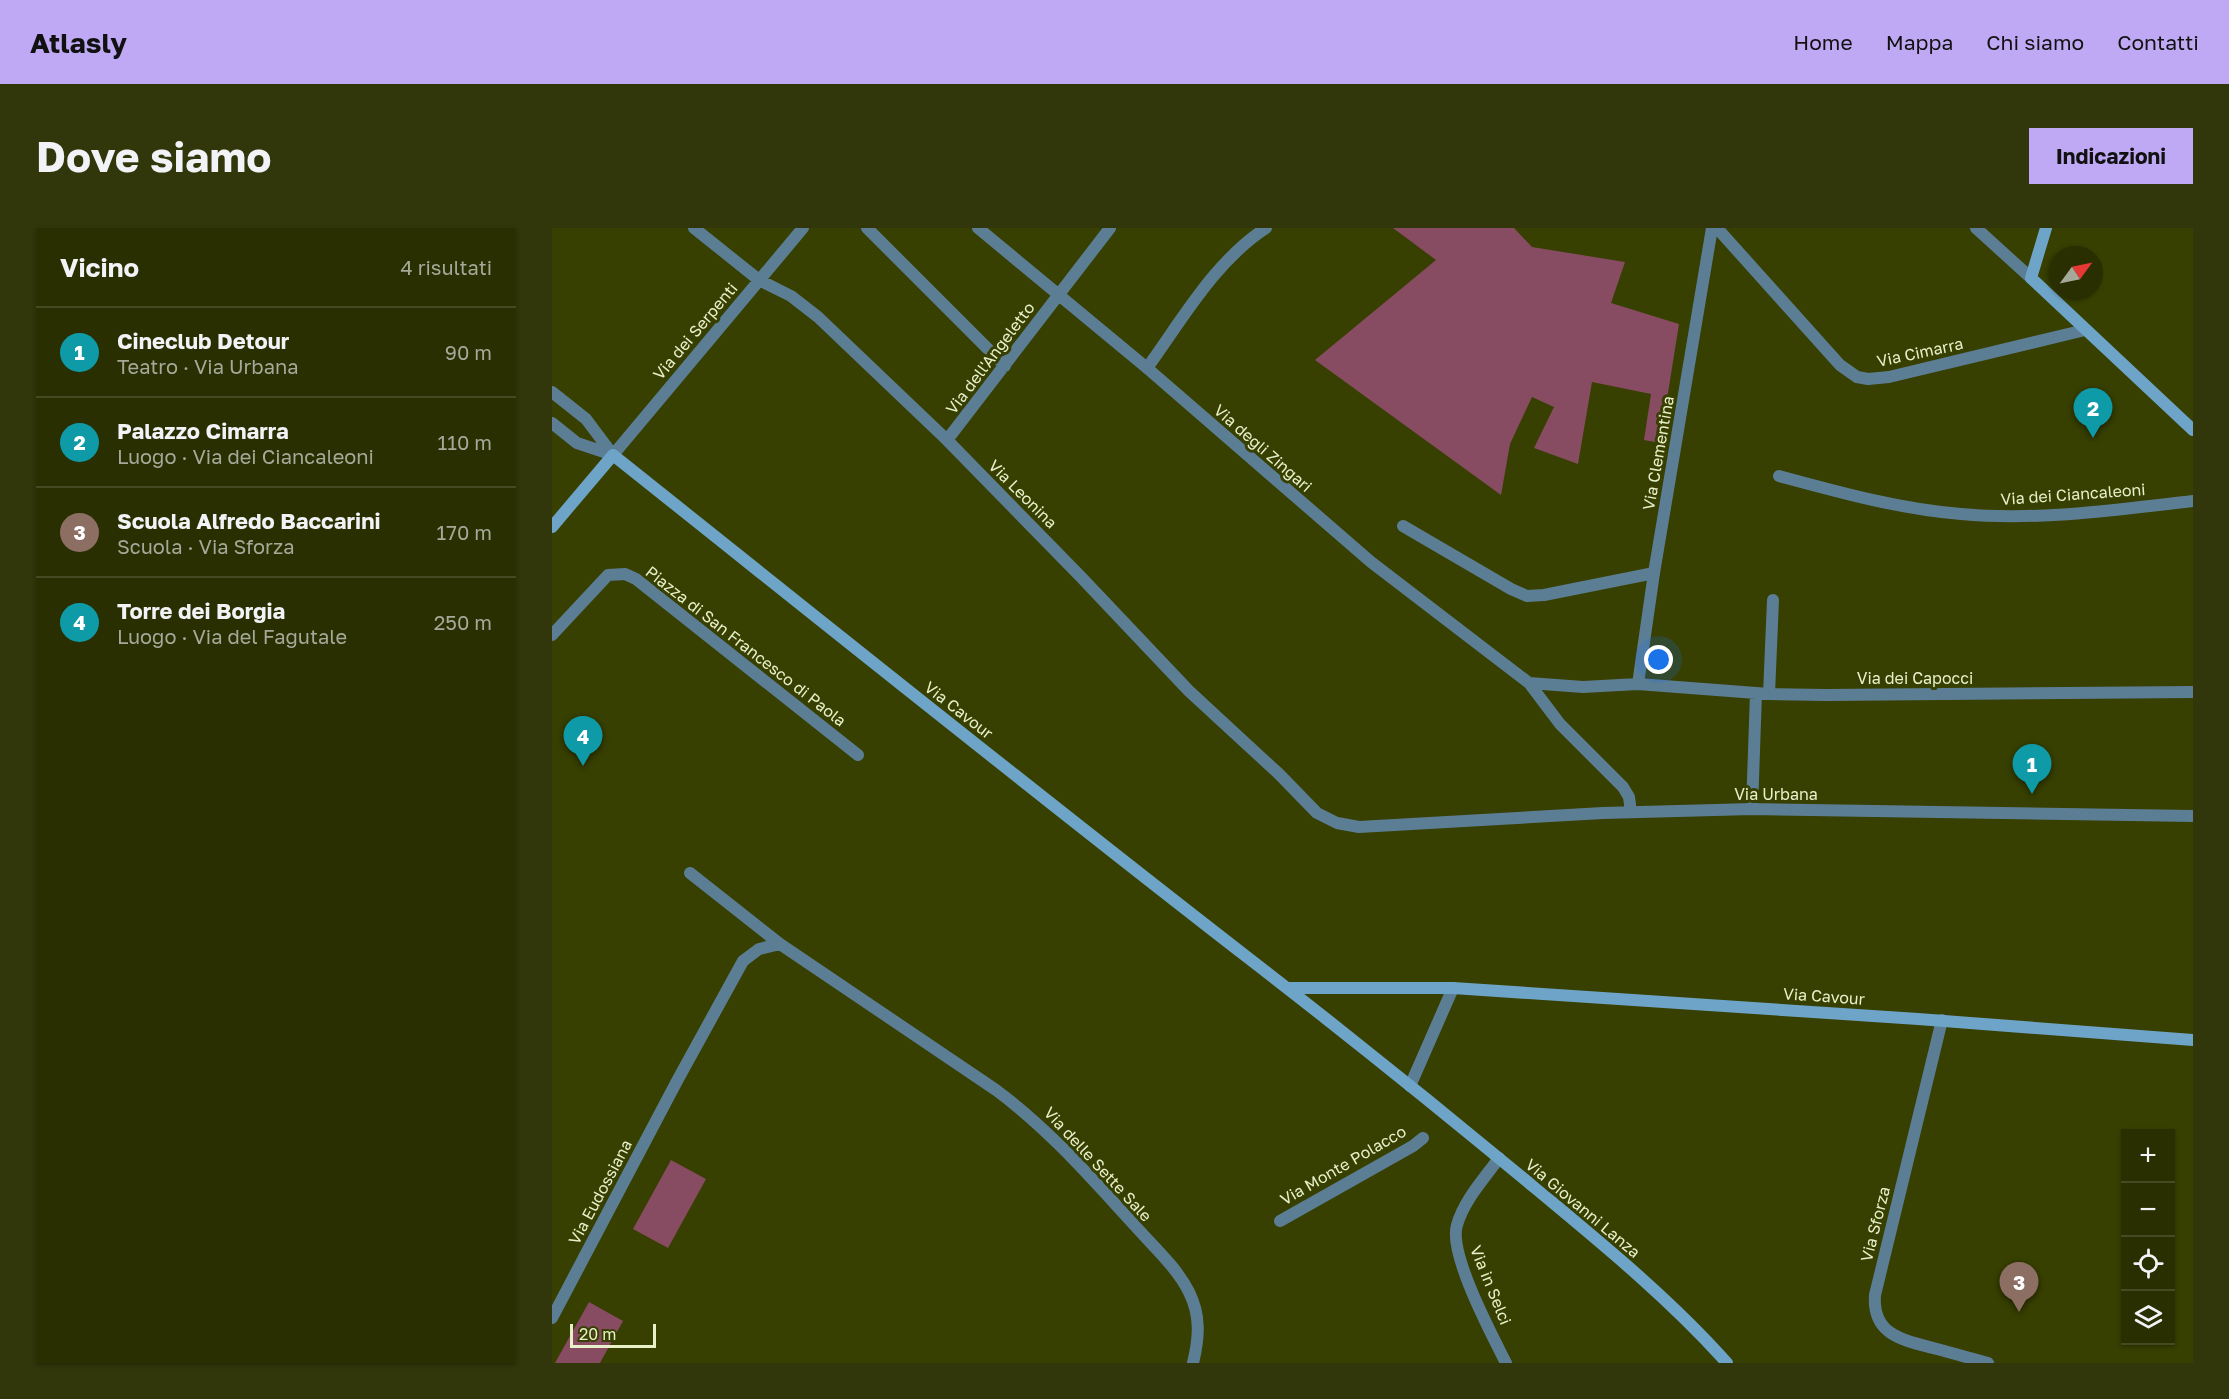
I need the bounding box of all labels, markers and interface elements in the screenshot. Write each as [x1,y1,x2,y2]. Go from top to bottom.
text: Atlasly [30,26,127,59]
text: Home [1793,29,1853,55]
text: Mappa [1886,29,1953,55]
text: Chi siamo [1986,29,2084,55]
text: Contatti [2117,29,2199,55]
button: Indicazioni [2029,128,2193,184]
text: Dove siamo [36,131,271,181]
north arrow [2049,246,2103,300]
text: Vicino [60,252,139,283]
text: 4 risultati [400,255,492,279]
street label: Via dei Serpenti [649,278,741,384]
street label: Via dell'Angeletto [941,298,1039,418]
text: Cineclub Detour [117,327,289,354]
street label: Via Cimarra [1875,333,1965,371]
text: 1 [74,340,85,364]
text: 90 m [445,340,492,364]
text: Teatro · Via Urbana [117,354,299,378]
pin: 2 [2074,388,2112,438]
street label: Via Clementina [1638,394,1678,512]
street label: Via degli Zingari [1210,400,1316,496]
text: Palazzo Cimarra [117,417,289,444]
text: 2 [73,430,86,454]
text: 110 m [438,430,492,454]
text: Luogo · Via dei Ciancaleoni [117,444,374,468]
street label: Via Leonina [984,455,1062,533]
street label: Via dei Ciancaleoni [2000,479,2146,509]
text: Scuola Alfredo Baccarini [117,507,380,534]
text: 3 [73,520,86,544]
text: 170 m [437,520,492,544]
text: Scuola · Via Sforza [117,534,295,558]
street label: Piazza di San Francesco di Paola [642,561,850,731]
text: Torre dei Borgia [117,597,285,624]
text: 4 [73,610,86,634]
text: 250 m [434,610,492,634]
text: Luogo · Via del Fagutale [117,624,347,648]
your location [1644,645,1673,674]
street label: Via dei Capocci [1857,668,1973,688]
street label: Via Cavour [921,677,997,743]
pin: 4 [564,716,603,766]
pin: 1 [2012,744,2052,794]
street label: Via Urbana [1734,784,1818,804]
street label: Via Cavour [1782,983,1866,1009]
street label: Via delle Sette Sale [1040,1103,1156,1225]
street label: Via Monte Polacco [1277,1121,1409,1209]
map controls [2121,1129,2175,1345]
button: + [2121,1129,2175,1183]
street label: Via Eudossiana [564,1136,636,1248]
street label: Via Giovanni Lanza [1522,1154,1644,1262]
button: − [2121,1183,2175,1237]
street label: Via Sforza [1856,1184,1894,1264]
button: locate [2121,1237,2175,1291]
street label: Via in Selci [1466,1242,1516,1328]
pin: 3 [2000,1262,2038,1312]
button: layers [2121,1291,2175,1345]
scale bar [570,1321,656,1348]
text: 20 m [579,1324,616,1344]

